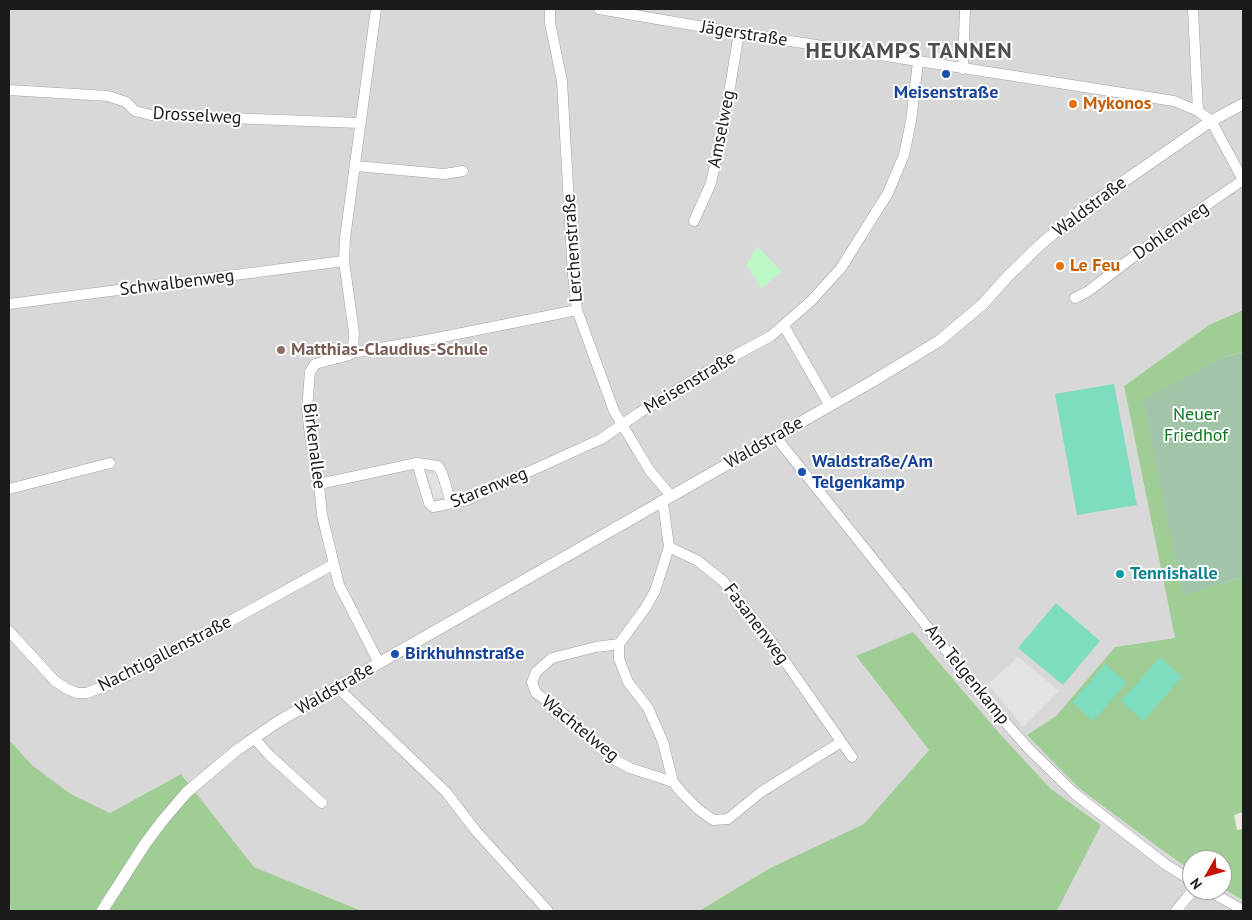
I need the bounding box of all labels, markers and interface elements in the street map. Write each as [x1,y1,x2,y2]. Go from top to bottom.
street label: Jägerstraße [699,16,789,52]
district label: HEUKAMPS TANNEN [804,39,1014,65]
marker: Meisenstraße [940,68,952,80]
place label: Meisenstraße [894,82,998,104]
street label: Amselweg [704,88,740,170]
place label: Mykonos [1083,93,1151,115]
marker: Mykonos [1067,98,1079,110]
street label: Drosselweg [152,103,242,129]
street label: Waldstraße [1049,172,1131,242]
street label: Lerchenstraße [558,193,588,303]
street label: Dohlenweg [1129,197,1213,265]
place label: Le Feu [1070,255,1120,277]
marker: Le Feu [1054,260,1066,272]
street label: Schwalbenweg [118,265,236,301]
place label: Matthias-Claudius-Schule [291,339,488,361]
marker: Matthias-Claudius-Schule [275,344,287,356]
street label: Meisenstraße [640,347,740,419]
street label: Birkenallee [298,402,330,490]
park label: Neuer Friedhof [1164,404,1228,446]
street label: Waldstraße [721,412,807,474]
place label: Waldstraße/Am Telgenkamp [812,451,933,494]
street label: Starenweg [447,463,531,513]
marker: Waldstraße/Am Telgenkamp [796,466,808,478]
place label: Tennishalle [1130,563,1218,585]
marker: Tennishalle [1114,568,1126,580]
street label: Fasanenweg [719,579,793,669]
street label: Nachtigallenstraße [95,611,235,697]
street label: Am Telgenkamp [920,621,1014,729]
place label: Birkhuhnstraße [405,643,524,665]
marker: Birkhuhnstraße [389,648,401,660]
street label: Waldstraße [292,658,378,720]
street label: Wachtelweg [537,691,623,767]
north arrow [1182,850,1232,900]
text: N [1186,874,1206,893]

